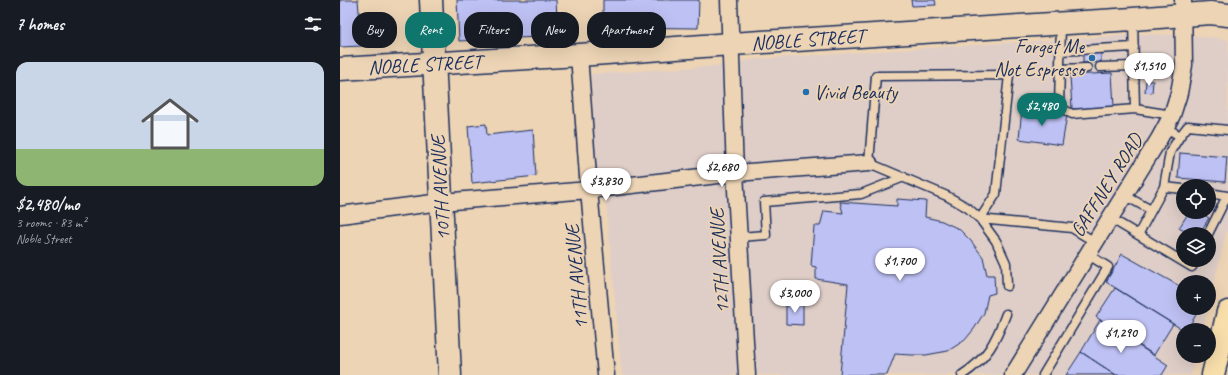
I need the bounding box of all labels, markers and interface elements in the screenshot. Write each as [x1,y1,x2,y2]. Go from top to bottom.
chip: Buy [352,12,397,48]
chip: Rent [405,12,456,48]
chip: Filters [464,12,523,48]
chip: New [531,12,579,48]
chip: Apartment [587,12,666,48]
icon: filters [302,13,324,35]
text: 7 homes [16,14,64,35]
street label: NOBLE STREET [750,23,869,56]
place label: Forget Me Not Espresso [994,34,1086,82]
street label: NOBLE STREET [368,49,486,80]
marker: Forget Me Not Espresso [1087,53,1097,63]
pin: $1,510 [1116,53,1182,87]
text: $1,510 [1133,58,1165,74]
place label: Vivid Beauty [814,80,899,105]
marker: Vivid Beauty [801,87,811,97]
icon: home [134,88,206,160]
pin: $2,480 [1009,93,1075,127]
text: $2,480 [1026,98,1058,114]
street label: GAFFNEY ROAD [1065,128,1149,241]
street label: 10TH AVENUE [425,132,456,241]
pin: $2,680 [689,154,755,188]
text: $2,680 [706,159,738,175]
pin: $3,830 [573,168,639,202]
text: $3,830 [590,173,622,189]
map controls [1176,179,1216,363]
button: locate [1176,179,1216,219]
text: $2,480/mo [16,194,79,215]
street label: 12TH AVENUE [704,205,735,314]
text: 3 rooms · 83 m² [16,215,86,231]
street label: 11TH AVENUE [559,221,594,330]
button: layers [1176,227,1216,267]
text: Noble Street [16,231,72,247]
pin: $1,700 [867,248,933,282]
text: $1,700 [884,253,916,269]
button: + [1176,275,1216,315]
pin: $3,000 [762,280,828,314]
text: $3,000 [779,285,811,301]
pin: $1,290 [1088,320,1154,354]
button: − [1176,323,1216,363]
text: $1,290 [1105,325,1137,341]

